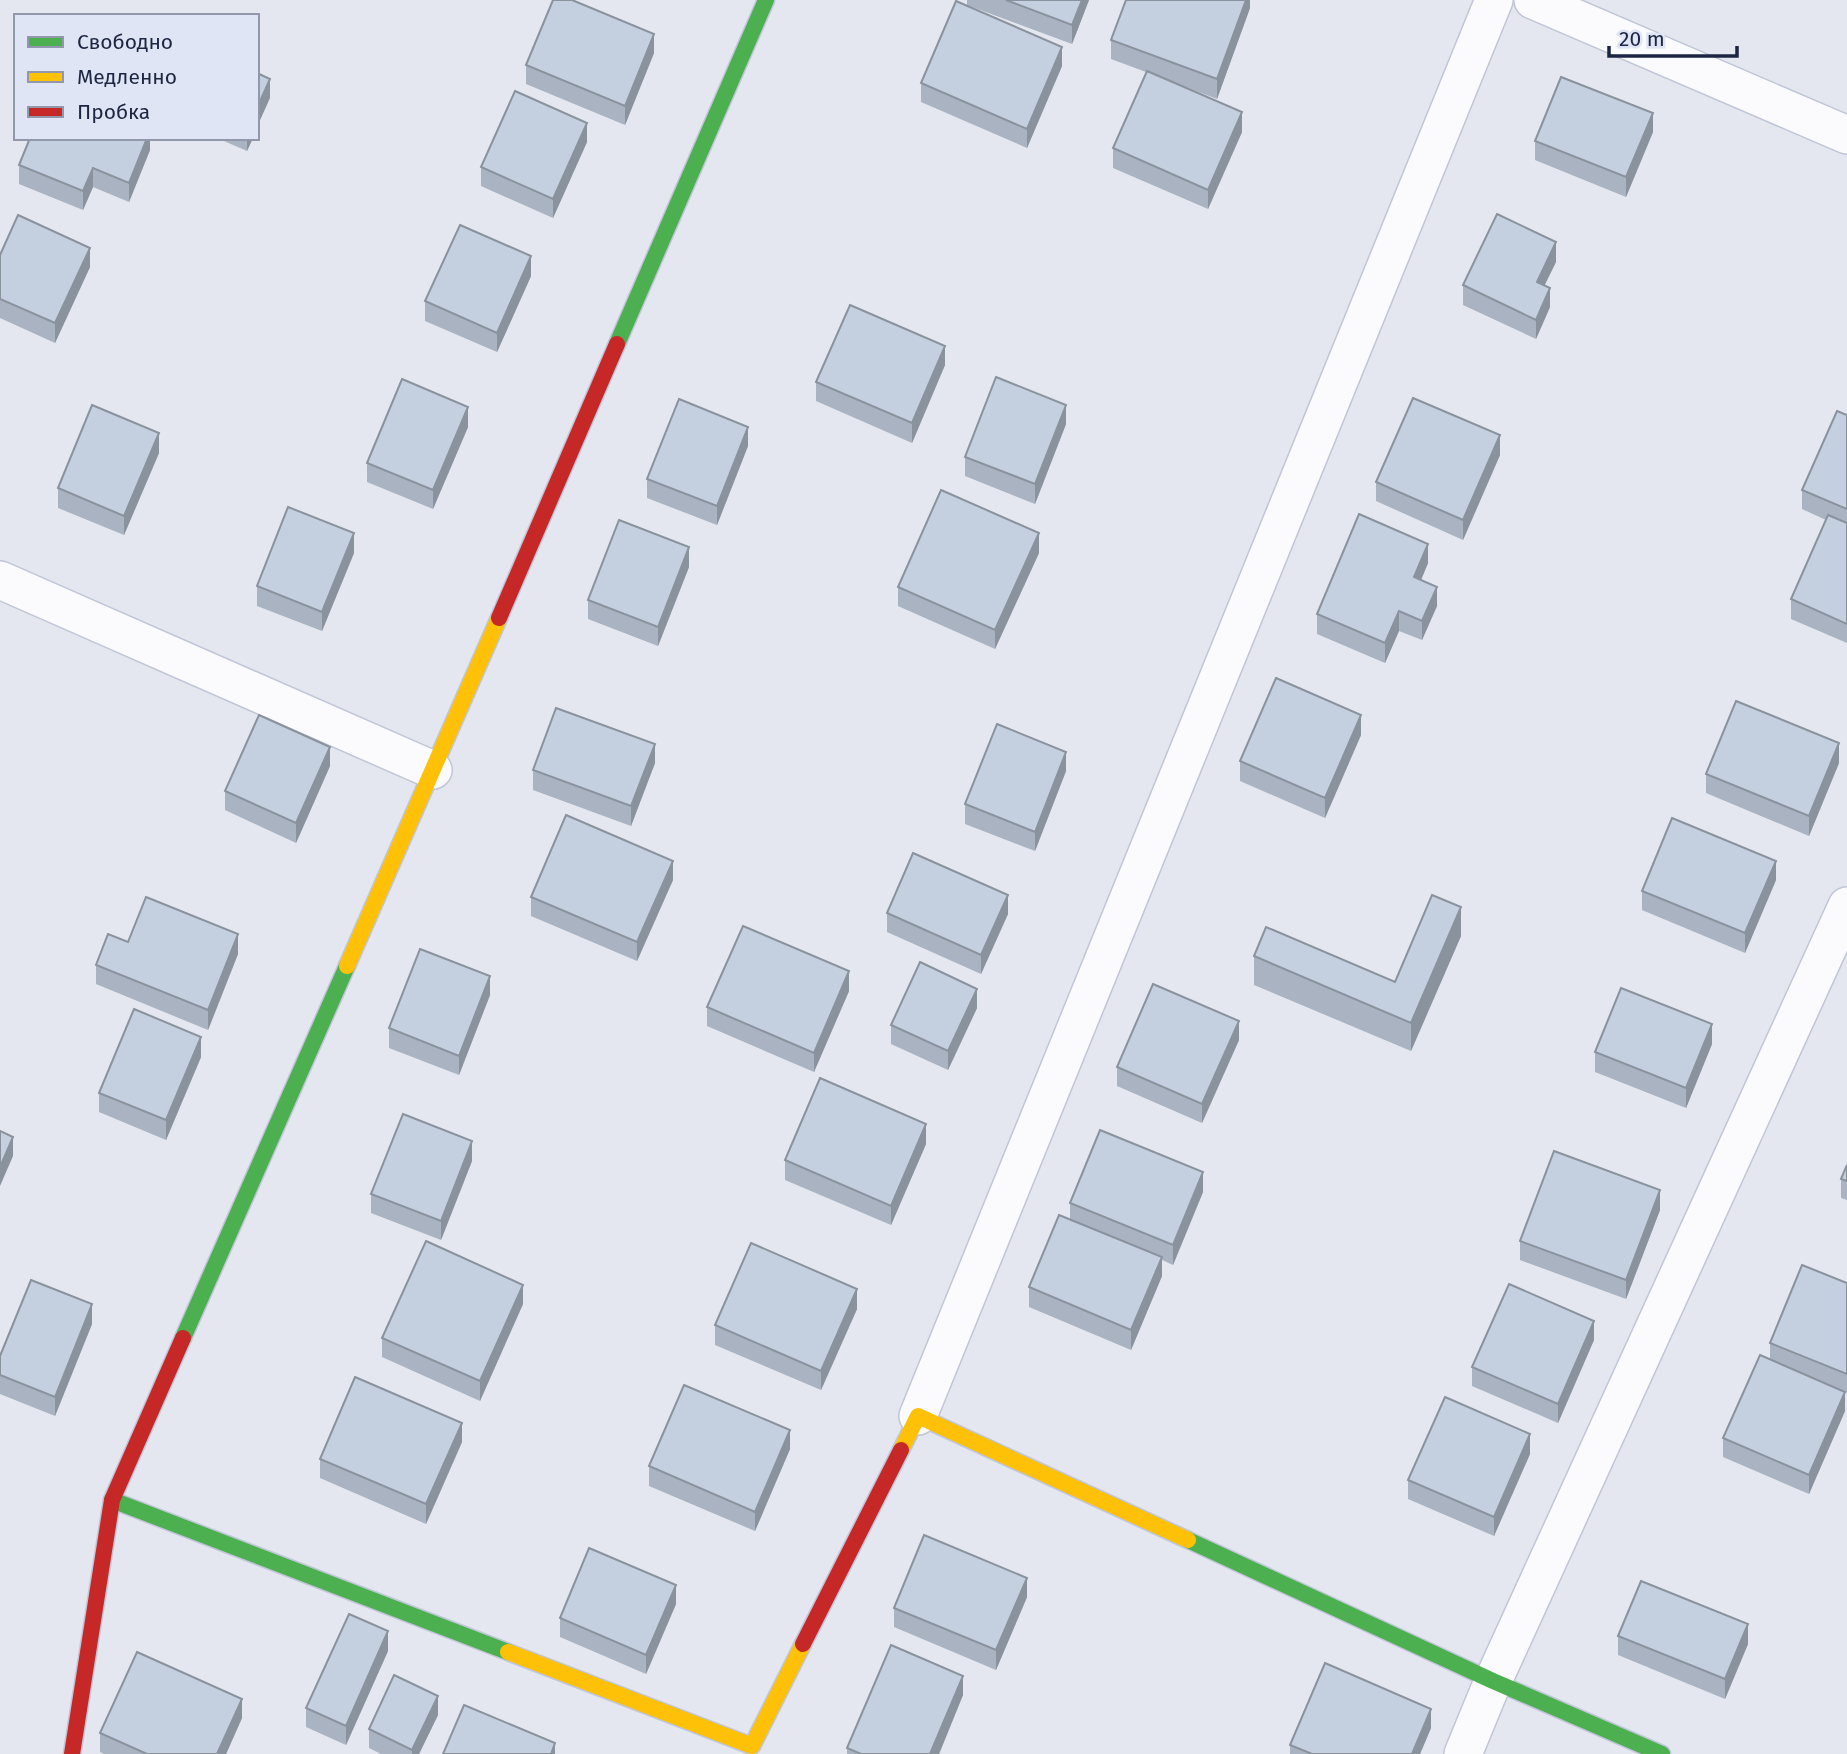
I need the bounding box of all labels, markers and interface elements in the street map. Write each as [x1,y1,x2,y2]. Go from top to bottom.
legend [14,14,259,140]
scale bar [1609,14,1737,58]
text: 20 m [1619,26,1665,52]
text: Свободно [77,29,173,55]
text: Медленно [77,64,177,90]
text: Пробка [77,99,150,125]

